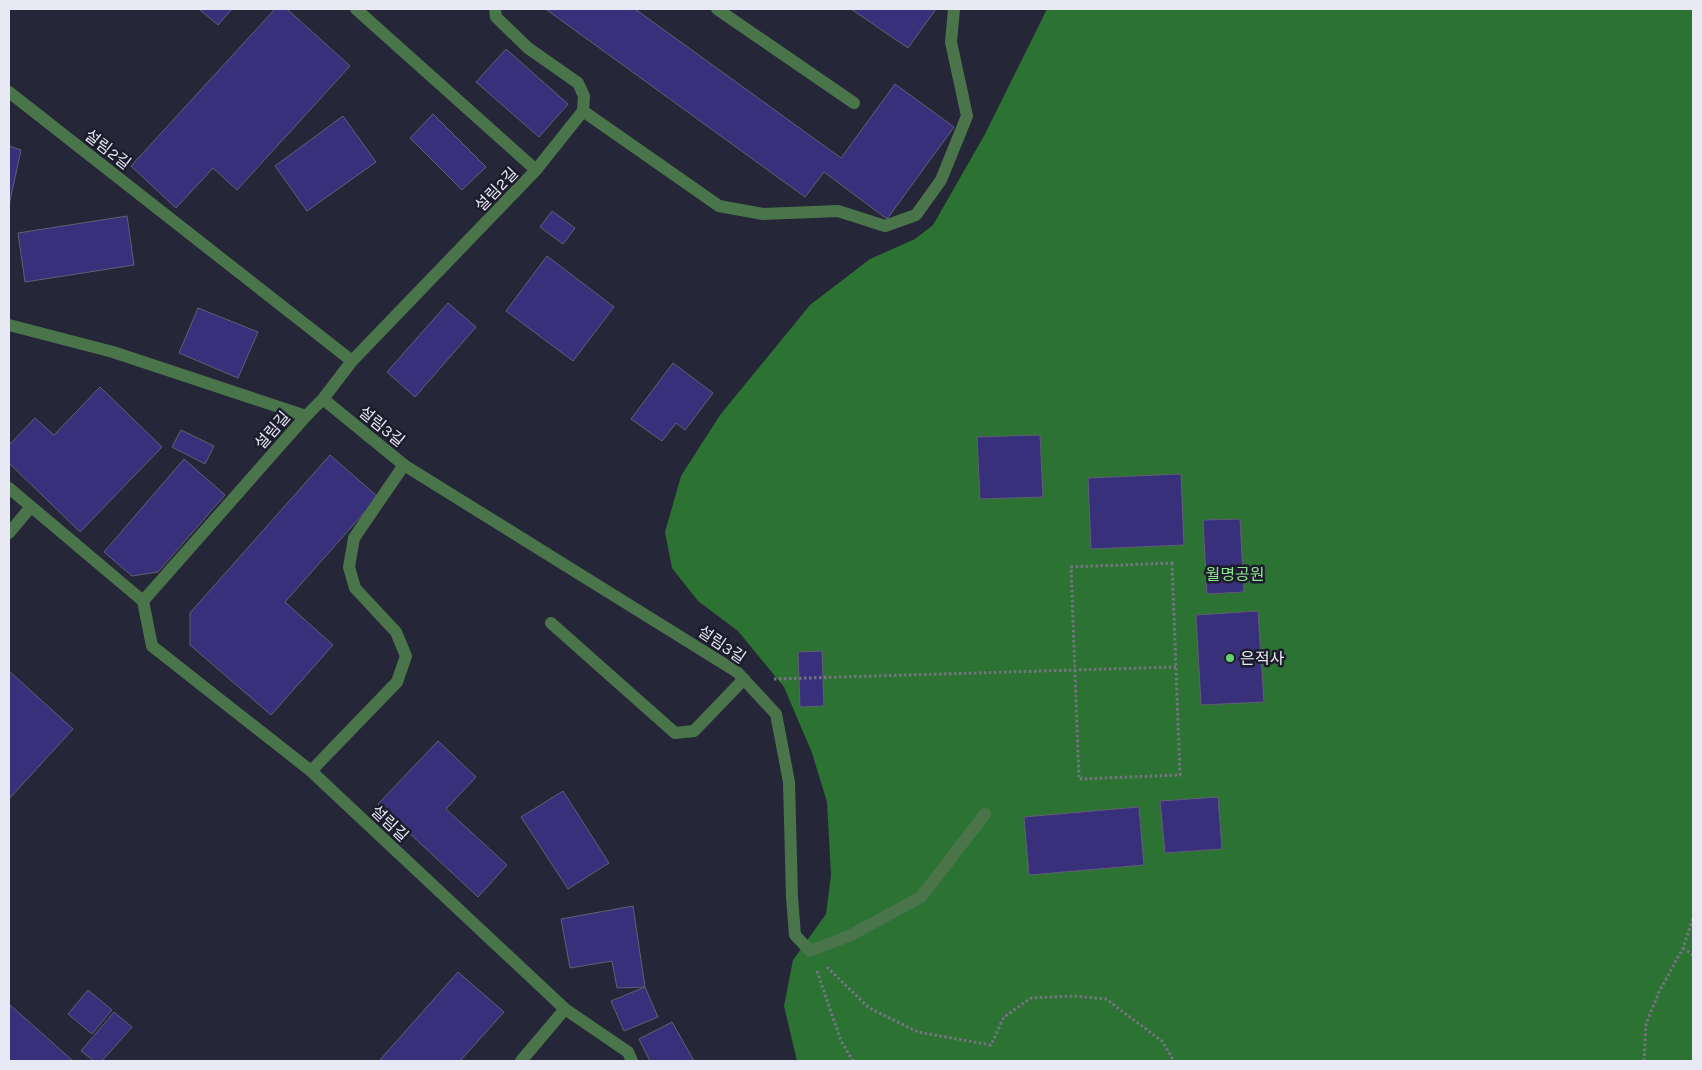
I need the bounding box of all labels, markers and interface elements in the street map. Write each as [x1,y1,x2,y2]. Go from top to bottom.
street label: 설림2길 [81,125,135,173]
street label: 설림2길 [471,164,522,215]
street label: 설림3길 [355,402,408,451]
street label: 설림길 [251,407,294,453]
park label: 월명공원 [1206,565,1264,584]
street label: 설림3길 [694,622,749,667]
place label: 은적사 [1240,649,1284,668]
marker: 은적사 [1224,652,1236,664]
street label: 설림길 [367,801,412,845]

